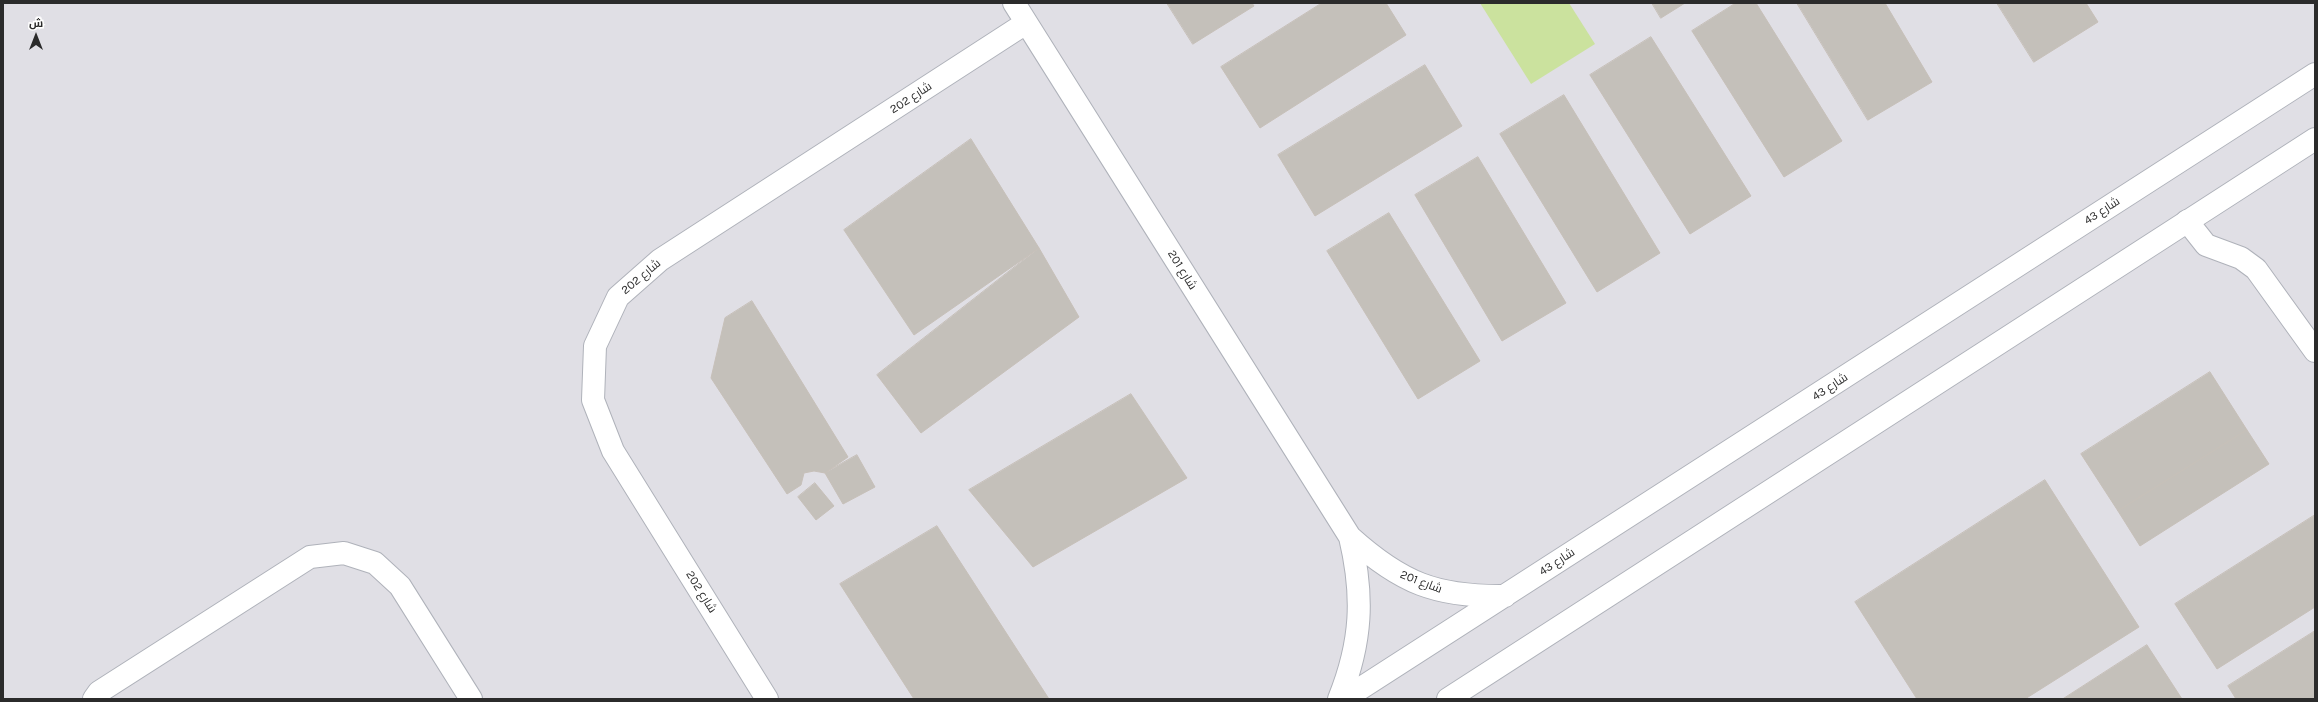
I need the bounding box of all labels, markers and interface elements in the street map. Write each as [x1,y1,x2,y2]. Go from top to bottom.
north arrow [16,16,56,56]
text: ش [29,17,43,30]
street label: شارع 202 [887,79,935,117]
street label: شارع 43 [2081,194,2123,228]
street label: شارع 201 [1164,247,1200,293]
street label: شارع 202 [618,256,664,298]
street label: شارع 43 [1809,370,1851,404]
street label: شارع 43 [1536,545,1578,579]
street label: شارع 201 [1398,567,1444,597]
street label: شارع 202 [682,568,720,616]

